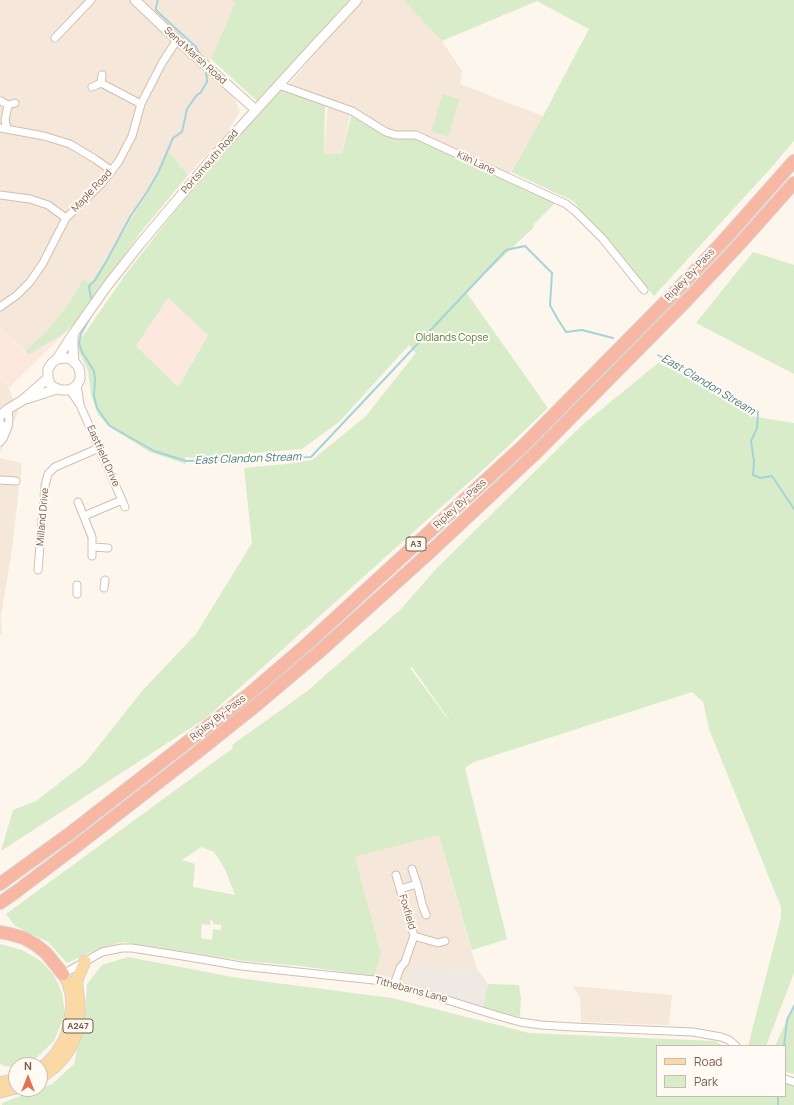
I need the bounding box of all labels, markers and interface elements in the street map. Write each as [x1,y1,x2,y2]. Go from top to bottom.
street label: Send Marsh Road [161,25,229,87]
street label: Portsmouth Road [179,128,241,196]
street label: Kiln Lane [455,149,497,177]
street label: Maple Road [69,167,115,215]
street label: Ripley By-Pass [663,246,717,304]
park label: Oldlands Copse [416,332,488,344]
water label: East Clandon Stream [659,352,757,418]
street label: Eastfield Drive [84,423,122,489]
water label: East Clandon Stream [195,451,301,467]
street label: Ripley By-Pass [431,477,489,531]
street label: Milland Drive [34,487,52,547]
road number: A3 [406,537,426,551]
street label: Ripley By-Pass [188,693,248,743]
street label: Foxfield [396,893,418,931]
street label: Tithebarns Lane [373,975,449,1005]
road number: A247 [63,1019,93,1033]
legend [656,1045,786,1097]
text: Road [694,1053,722,1070]
north arrow [8,1057,48,1097]
text: N [24,1058,32,1073]
text: Park [694,1073,718,1090]

